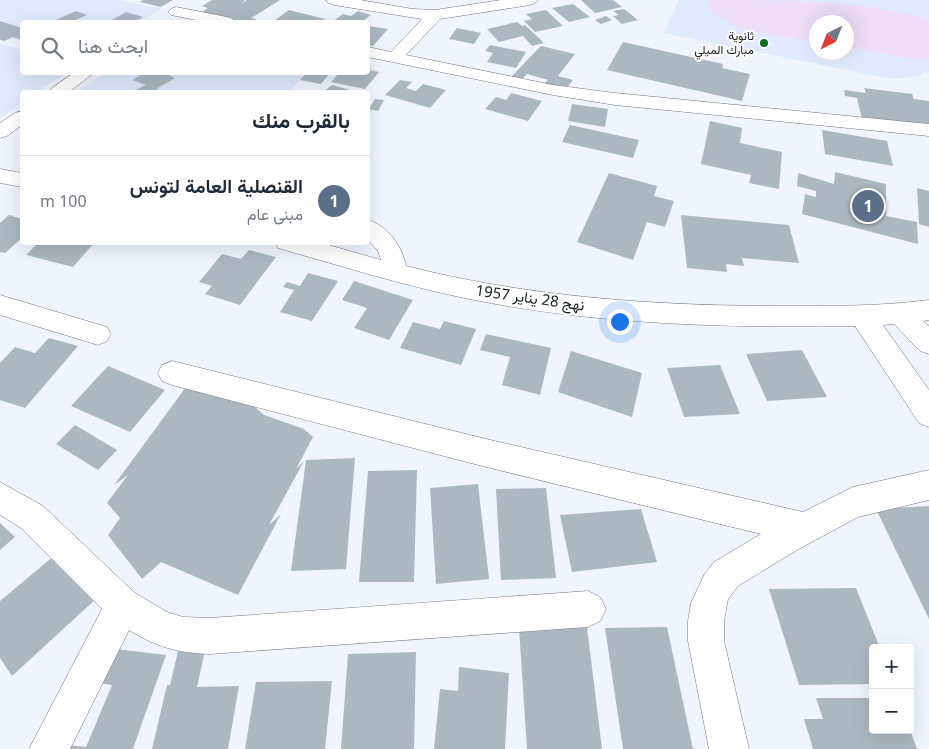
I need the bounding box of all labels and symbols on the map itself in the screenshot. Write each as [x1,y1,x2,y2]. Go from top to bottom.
north arrow [809,15,854,60]
place label: ثانوية مبارك الميلي [694,27,754,60]
marker: ثانوية مبارك الميلي [758,37,770,49]
pin: 1 [852,187,884,225]
street label: نهج 28 يناير 1957 [474,279,586,317]
your location [607,309,633,335]

